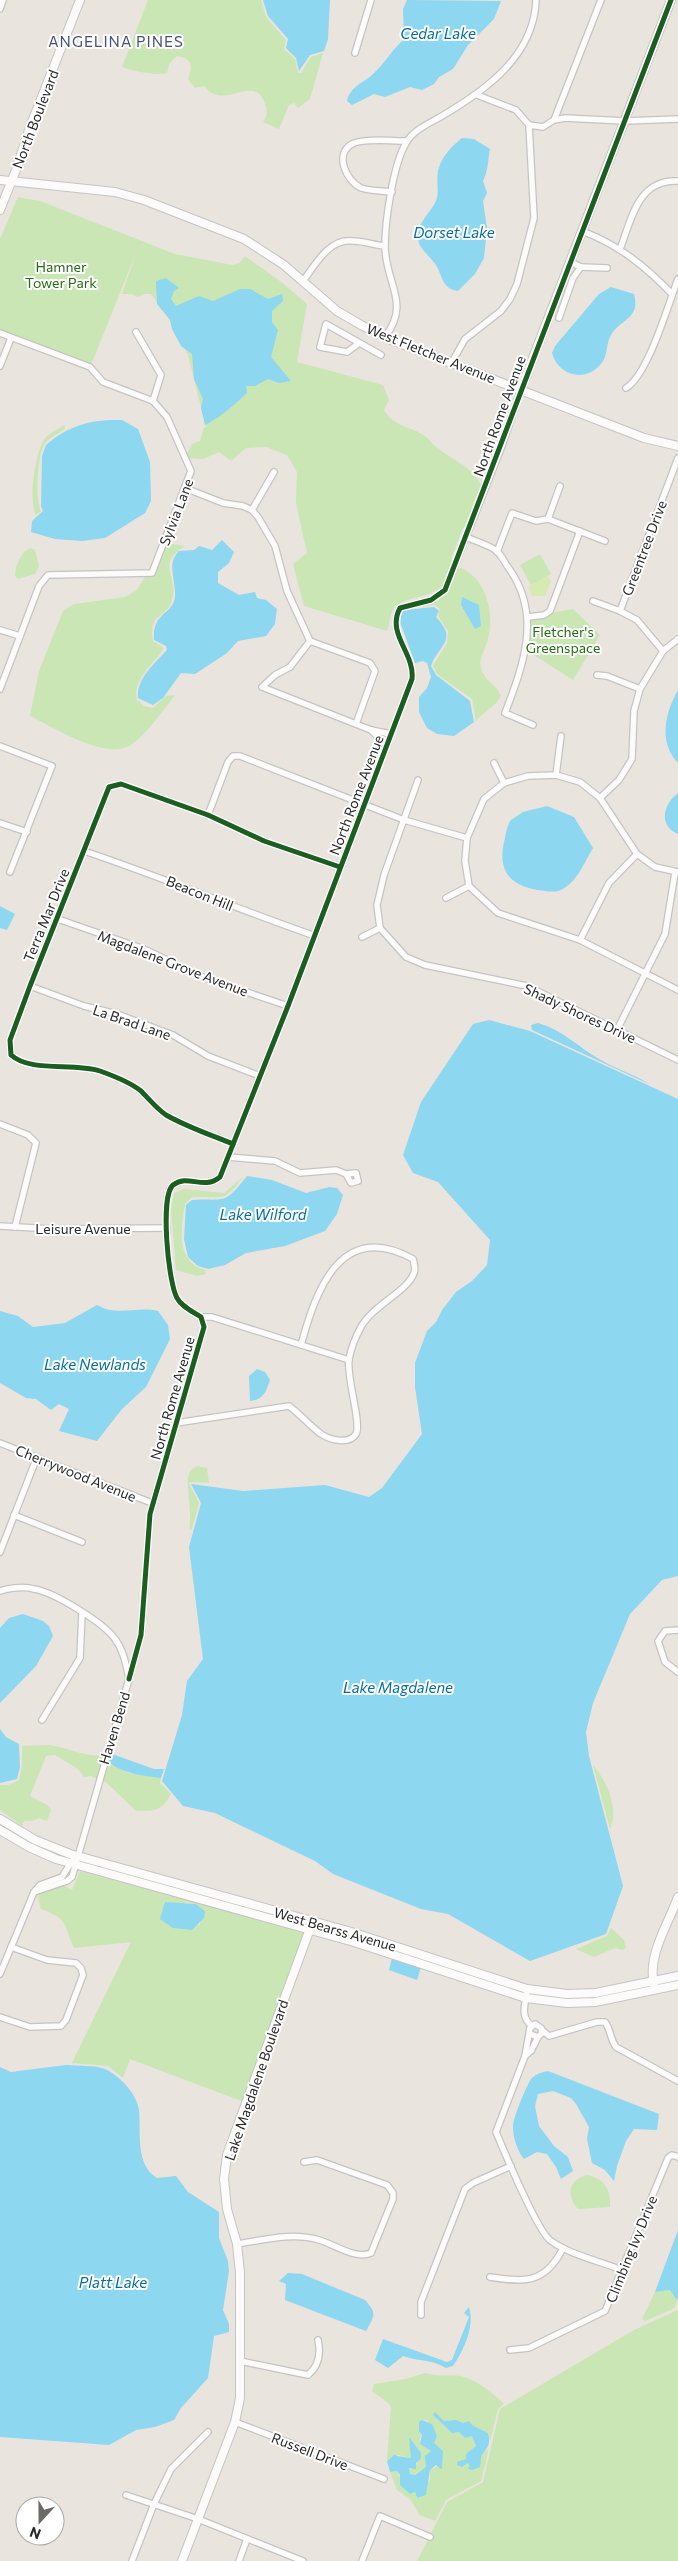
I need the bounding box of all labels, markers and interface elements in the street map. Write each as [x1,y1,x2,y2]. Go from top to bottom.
water label: Cedar Lake [400,24,476,42]
district label: ANGELINA PINES [48,32,184,50]
street label: North Boulevard [8,67,62,171]
water label: Dorset Lake [413,223,495,241]
park label: Hamner Tower Park [25,258,97,291]
street label: West Fletcher Avenue [364,319,498,387]
street label: North Rome Avenue [469,353,529,479]
street label: Sylvia Lane [155,476,197,548]
street label: Greentree Drive [618,498,670,598]
park label: Fletcher's Greenspace [526,623,600,656]
street label: North Rome Avenue [325,733,387,857]
street label: Terra Mar Drive [20,866,72,964]
street label: Beacon Hill [164,872,236,914]
street label: Magdalene Grove Avenue [95,926,251,1000]
street label: Shady Shores Drive [521,980,639,1046]
street label: La Brad Lane [91,1001,173,1043]
water label: Lake Wilford [220,1205,308,1223]
street label: Leisure Avenue [35,1220,131,1237]
street label: North Rome Avenue [146,1335,198,1461]
water label: Lake Newlands [44,1355,146,1373]
street label: Cherrywood Avenue [13,1441,139,1505]
water label: Lake Magdalene [343,1678,453,1696]
street label: Haven Bend [95,1690,133,1766]
street label: West Bearss Avenue [272,1903,398,1955]
street label: Lake Magdalene Boulevard [220,1997,292,2163]
street label: Climbing Ivy Drive [602,2193,660,2305]
water label: Platt Lake [79,2273,147,2291]
street label: Russell Drive [269,2429,351,2473]
north arrow [15,2496,65,2546]
text: N [27,2524,43,2543]

